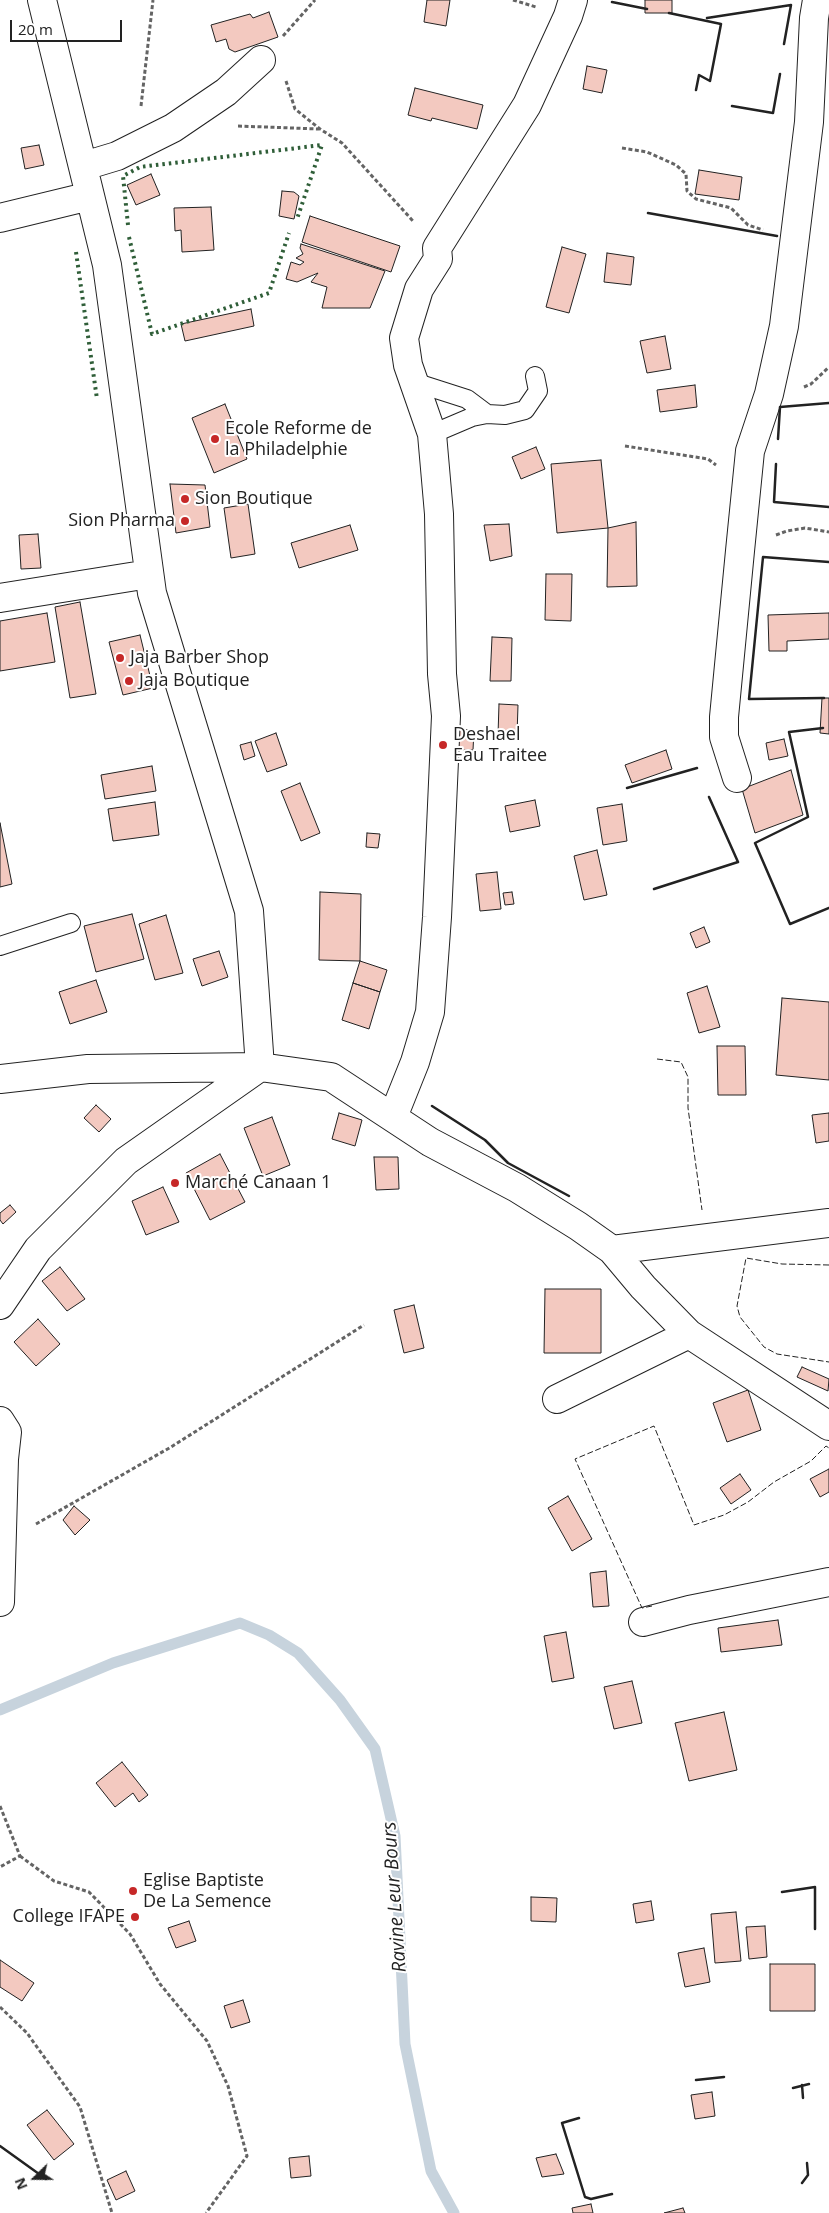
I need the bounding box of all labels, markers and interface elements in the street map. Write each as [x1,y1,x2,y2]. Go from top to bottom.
scale bar [12,10,125,42]
text: 20 m [18,19,53,39]
place label: Ecole Reforme de la Philadelphie [225,418,372,460]
marker: Ecole Reforme de la Philadelphie [209,433,221,445]
place label: Sion Boutique [195,488,313,510]
marker: Sion Boutique [179,493,191,505]
place label: Sion Pharma [68,510,175,532]
marker: Sion Pharma [179,515,191,527]
place label: Jaja Barber Shop [130,647,269,669]
marker: Jaja Barber Shop [114,652,126,664]
place label: Jaja Boutique [139,670,250,692]
marker: Jaja Boutique [123,675,135,687]
place label: Deshael Eau Traitee [453,724,547,766]
marker: Deshael Eau Traitee [437,739,449,751]
place label: Marché Canaan 1 [185,1172,331,1194]
marker: Marché Canaan 1 [169,1177,181,1189]
water label: Ravine Leur Bours [378,1821,412,1973]
place label: Eglise Baptiste De La Semence [143,1870,271,1912]
marker: Eglise Baptiste De La Semence [127,1885,139,1897]
place label: College IFAPE [13,1906,125,1928]
marker: College IFAPE [129,1911,141,1923]
north arrow [10,2153,60,2203]
text: N [10,2175,32,2193]

